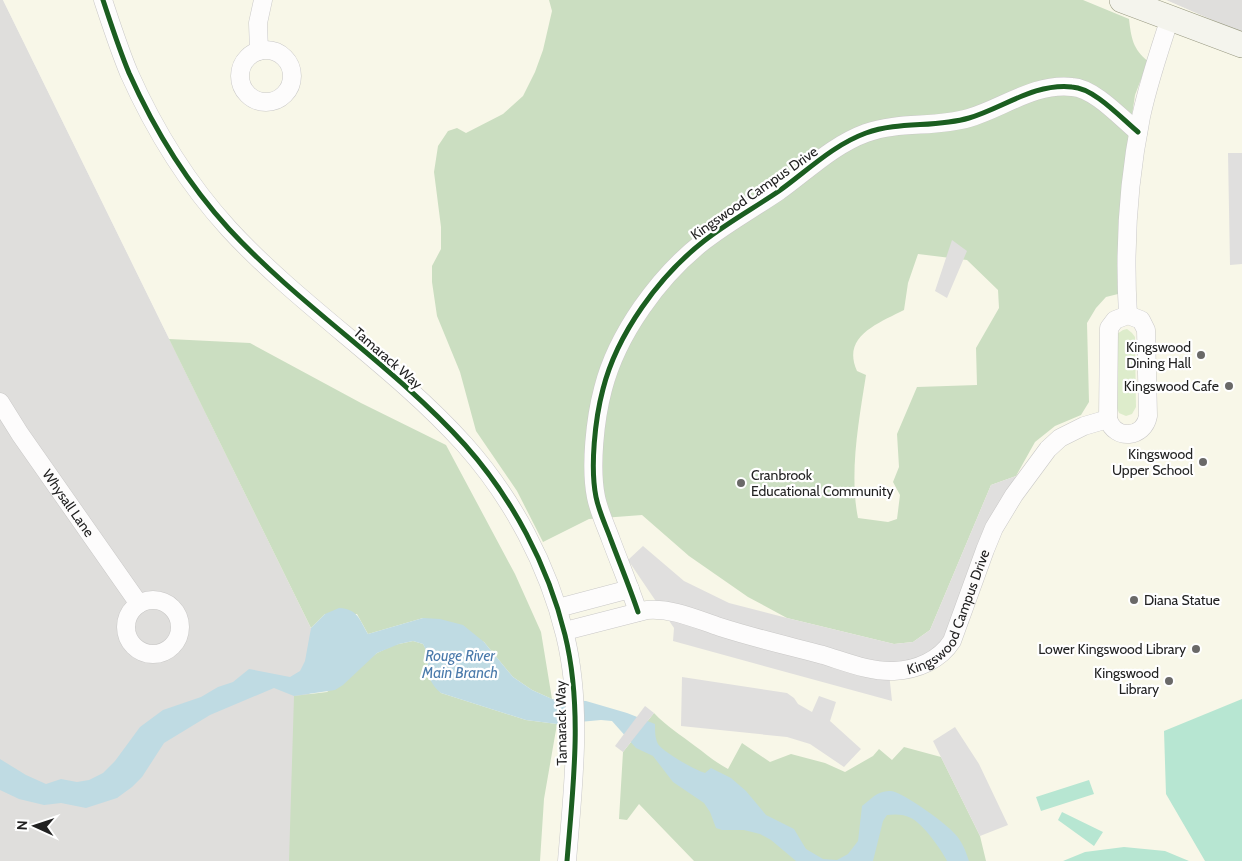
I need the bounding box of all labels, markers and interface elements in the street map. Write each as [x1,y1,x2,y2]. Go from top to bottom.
street label: Kingswood Campus Drive [687,142,821,244]
street label: Tamarack Way [350,323,426,393]
place label: Kingswood Dining Hall [1126,338,1192,372]
marker: Kingswood Dining Hall [1195,349,1207,361]
place label: Kingswood Cafe [1124,377,1219,395]
marker: Kingswood Cafe [1223,380,1235,392]
place label: Kingswood Upper School [1112,445,1194,479]
marker: Kingswood Upper School [1197,456,1209,468]
street label: Whysall Lane [38,466,98,540]
place label: Cranbrook Educational Community [751,466,894,500]
marker: Cranbrook Educational Community [735,477,747,489]
street label: Kingswood Campus Drive [905,547,993,678]
place label: Diana Statue [1144,591,1220,609]
marker: Diana Statue [1128,594,1140,606]
place label: Lower Kingswood Library [1038,640,1186,658]
marker: Lower Kingswood Library [1190,643,1202,655]
water label: Rouge River Main Branch [421,647,498,682]
place label: Kingswood Library [1094,664,1159,698]
marker: Kingswood Library [1163,675,1175,687]
street label: Tamarack Way [551,680,571,766]
north arrow [10,801,60,851]
text: N [13,820,31,831]

